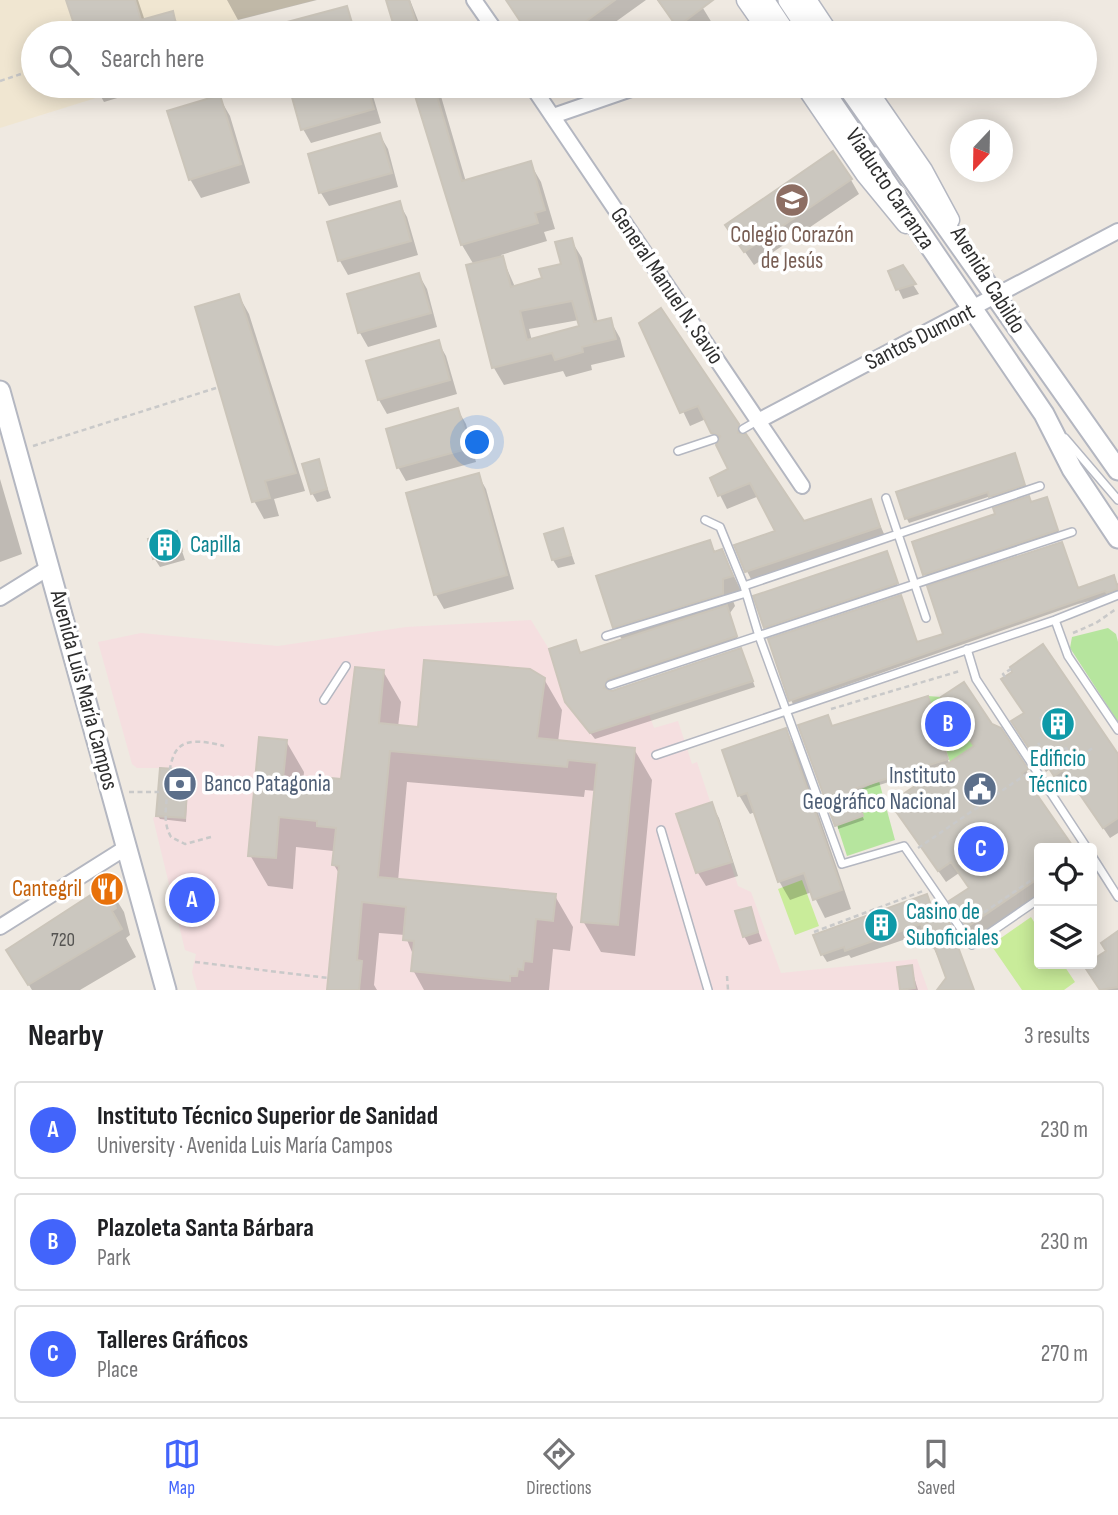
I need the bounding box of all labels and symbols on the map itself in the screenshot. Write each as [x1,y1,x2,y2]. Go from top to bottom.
north arrow [950,119,1013,182]
street label: Viaducto Carranza [839,123,941,255]
school or university icon: Colegio Corazón de Jesús [773,181,811,219]
street label: General Manuel N. Savio [604,202,730,370]
place label: Colegio Corazón de Jesús [730,221,854,275]
street label: Avenida Cabildo [944,221,1032,339]
street label: Santos Dumont [861,297,979,377]
your location [460,425,494,459]
building icon: Capilla [146,526,184,564]
place label: Capilla [190,531,241,559]
street label: Avenida Luis María Campos [44,586,124,793]
pin: B [925,698,971,750]
building icon: Edificio Técnico [1039,705,1077,743]
place label: Edificio Técnico [1029,745,1087,799]
place label: Instituto Geográfico Nacional [803,762,956,816]
bank icon: Banco Patagonia [161,765,199,803]
place label: Banco Patagonia [204,770,331,798]
public building icon: Instituto Geográfico Nacional [961,770,999,808]
pin: C [958,823,1004,875]
restaurant icon: Cantegril [88,870,126,908]
pin: A [169,874,215,926]
place label: Cantegril [12,875,82,903]
place label: Casino de Suboficiales [906,898,999,952]
building icon: Casino de Suboficiales [862,906,900,944]
house number: 720 [51,929,75,952]

